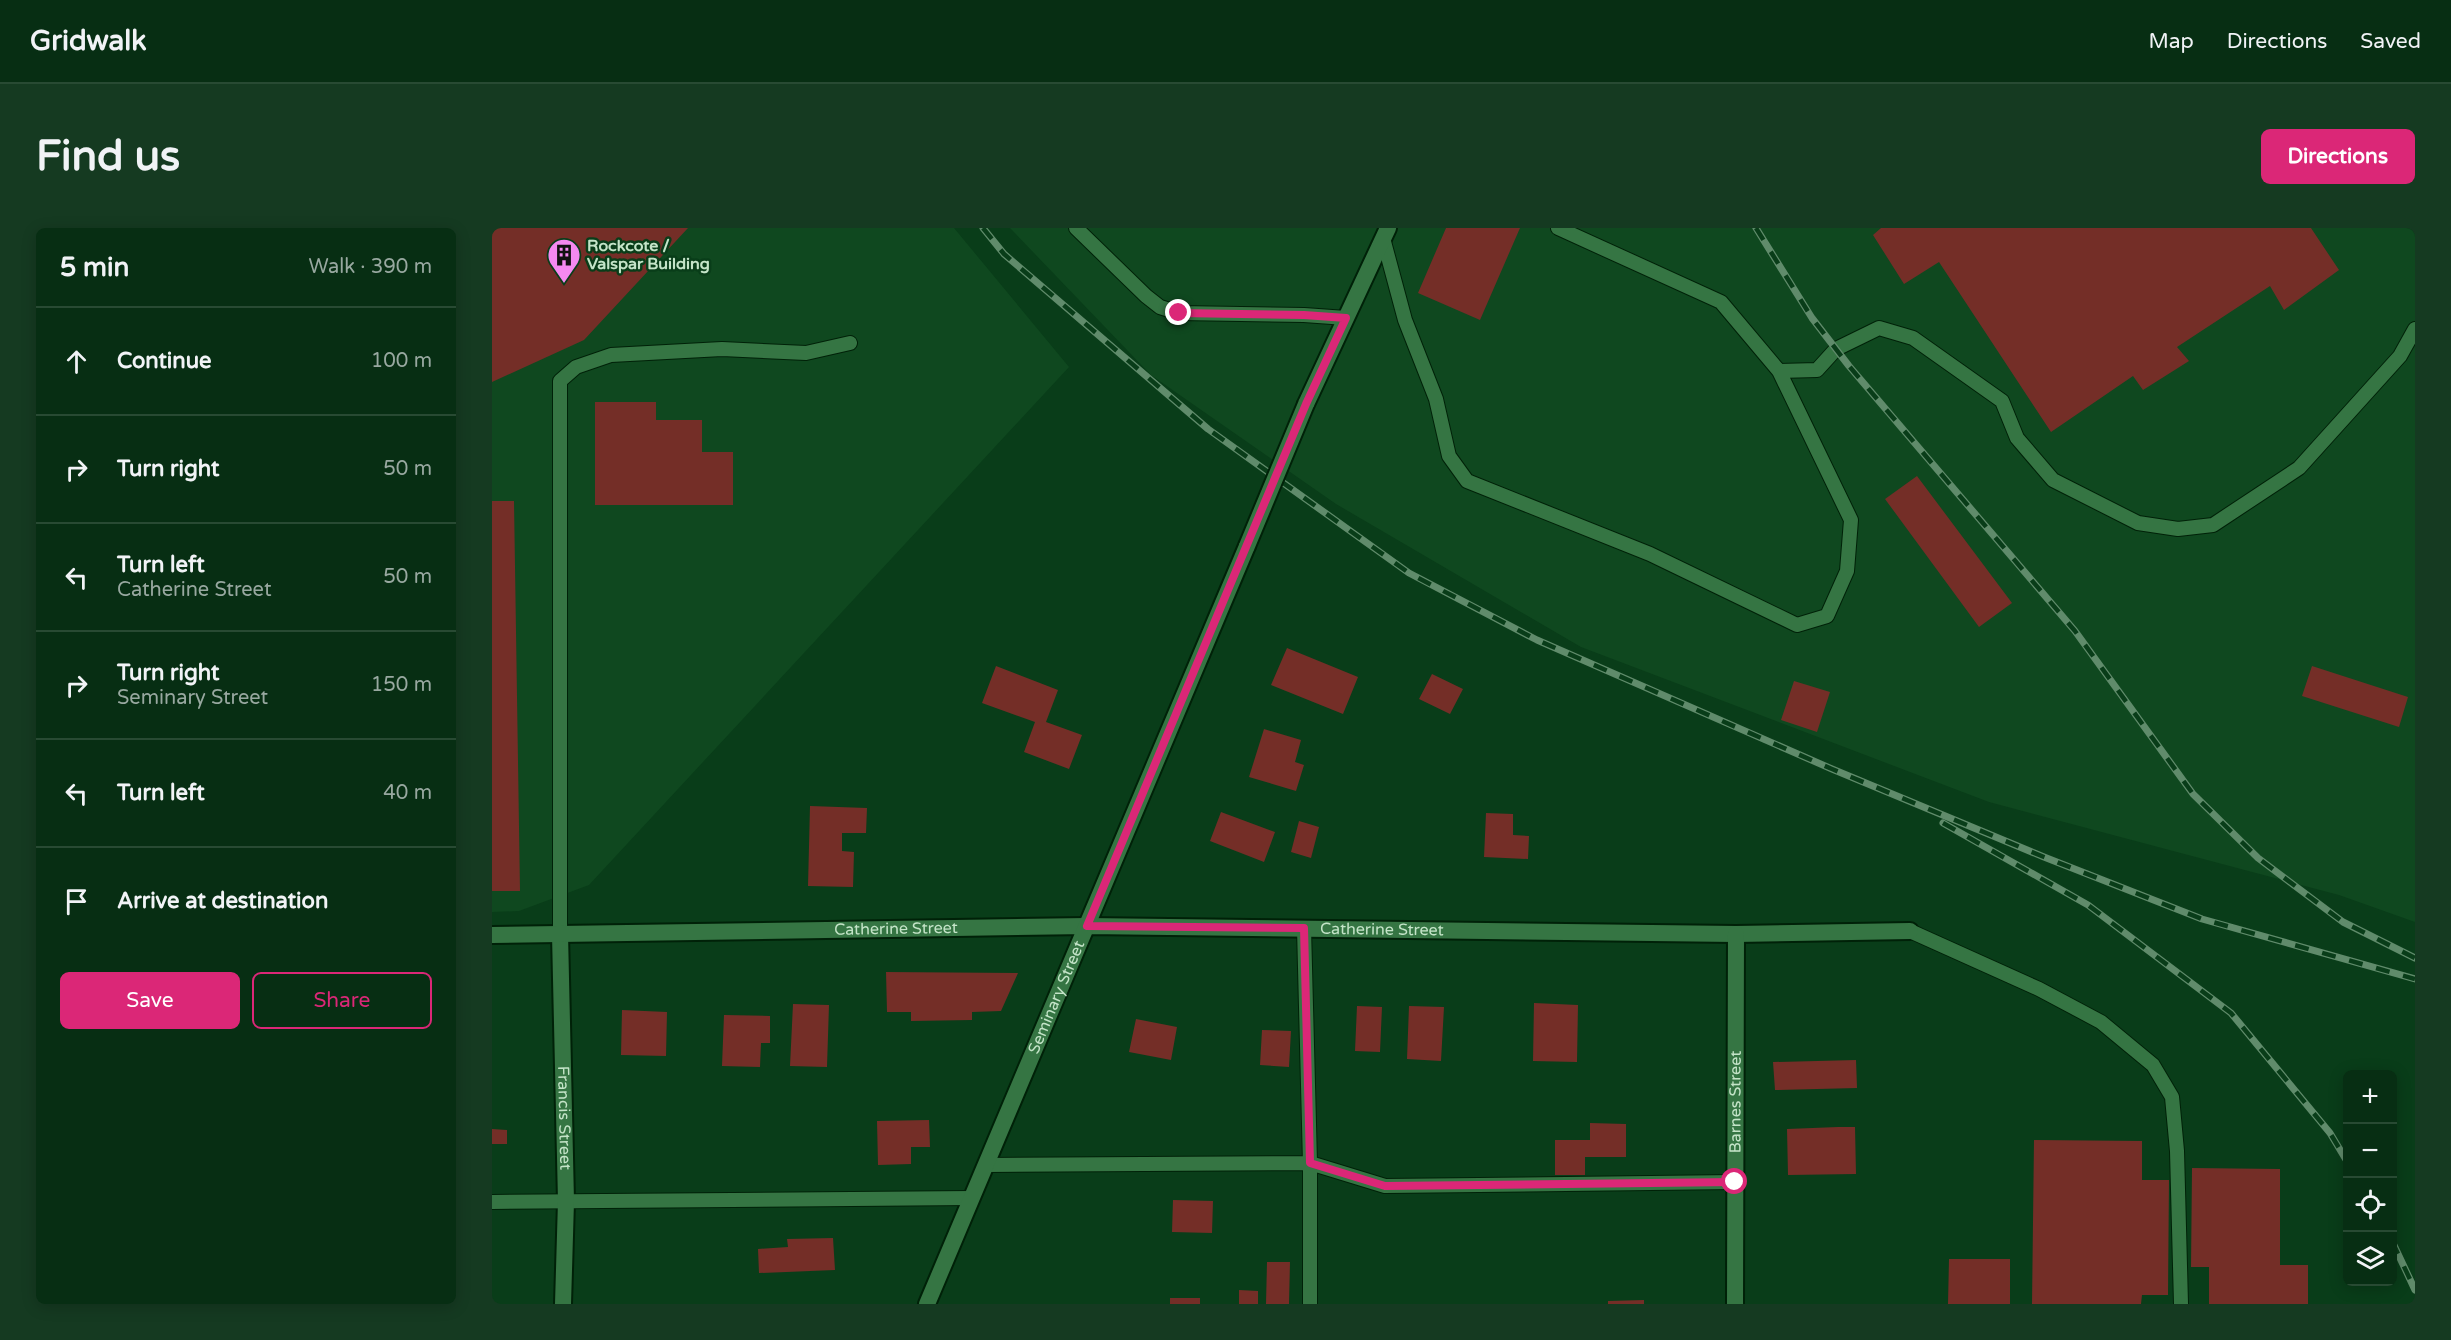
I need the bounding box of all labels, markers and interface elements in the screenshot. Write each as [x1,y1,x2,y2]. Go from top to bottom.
text: Gridwalk [30,24,147,58]
text: Map [2148,29,2194,54]
text: Directions [2227,29,2327,54]
text: Saved [2360,29,2421,54]
button: Directions [2261,129,2415,184]
text: Find us [36,131,180,182]
place label: Rockcote / Valspar Building [587,236,710,274]
building icon: Rockcote / Valspar Building [546,237,582,284]
text: 5 min [60,252,129,283]
text: Walk · 390 m [309,255,432,279]
route end [1165,299,1191,325]
icon: ahead [60,345,93,378]
text: Continue [117,348,212,374]
text: 100 m [371,349,432,373]
icon: right [60,453,93,486]
text: Turn right [117,456,219,482]
text: 50 m [383,457,432,481]
text: Turn left [117,552,205,578]
icon: left [60,561,93,594]
text: 50 m [383,565,432,589]
text: Catherine Street [117,578,272,602]
text: Turn right [117,660,219,686]
icon: right [60,669,93,702]
text: 150 m [371,673,432,697]
text: Seminary Street [117,686,268,710]
icon: left [60,777,93,810]
text: Turn left [117,780,205,806]
text: 40 m [383,781,432,805]
icon: arrive [60,885,93,918]
text: Arrive at destination [117,888,328,914]
street label: Catherine Street [834,918,958,940]
street label: Catherine Street [1320,919,1444,940]
street label: Seminary Street [1024,938,1089,1057]
button: Save [60,972,240,1029]
button: Share [252,972,432,1029]
street label: Barnes Street [1725,1051,1746,1153]
street label: Francis Street [553,1066,575,1170]
map controls [2343,1070,2397,1286]
button: + [2343,1070,2397,1124]
button: − [2343,1124,2397,1178]
route start [1721,1168,1747,1194]
button: locate [2343,1178,2397,1232]
button: layers [2343,1232,2397,1286]

